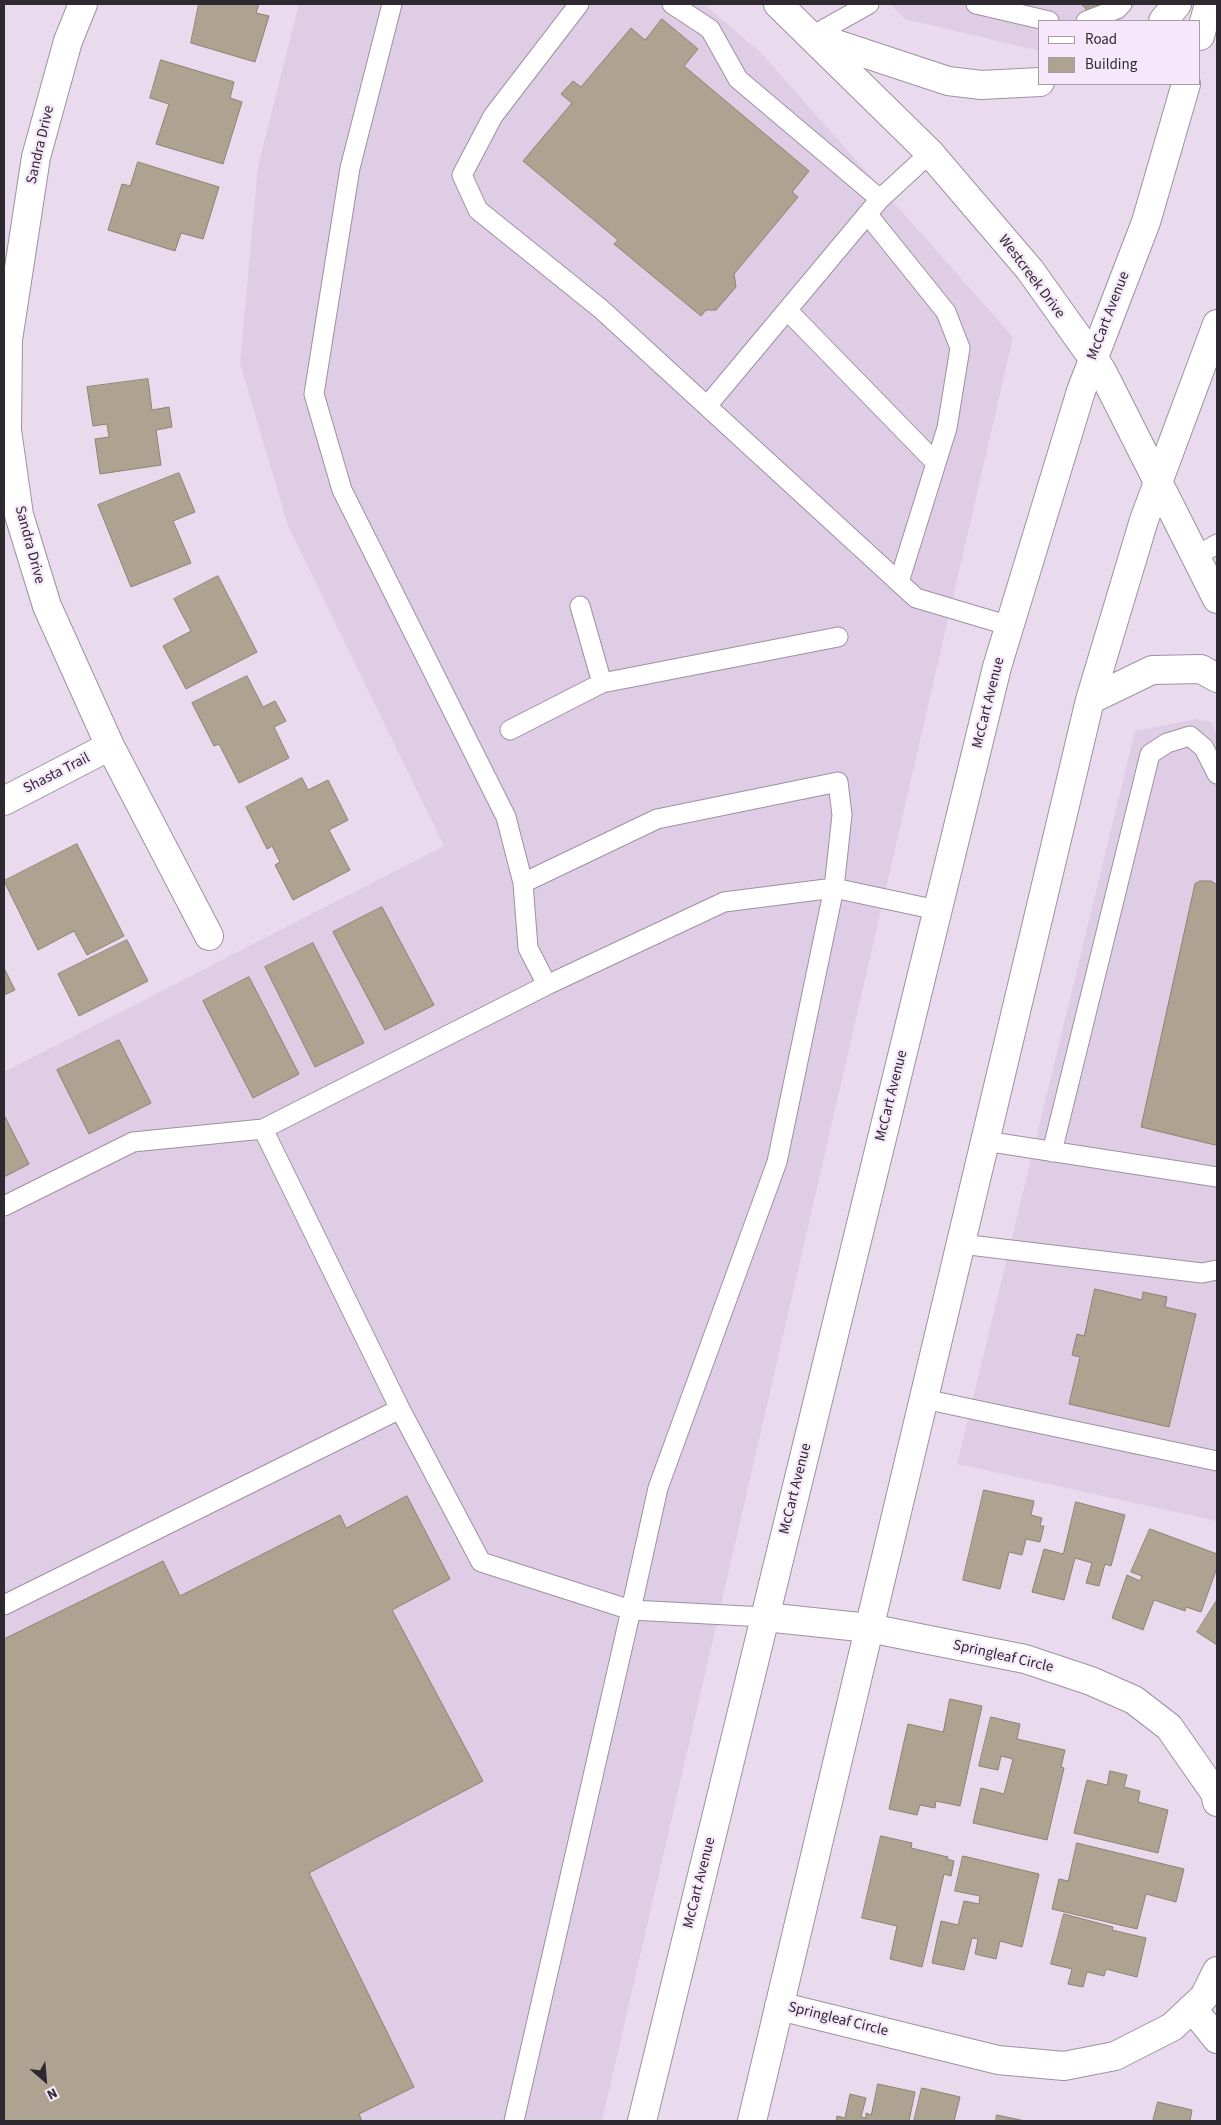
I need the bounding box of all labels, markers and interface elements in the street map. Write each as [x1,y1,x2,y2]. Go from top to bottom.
legend [1038,20,1201,85]
text: Road [1085,29,1117,50]
text: Building [1085,54,1137,75]
street label: Sandra Drive [23,104,59,186]
street label: Westcreek Drive [994,232,1068,322]
street label: McCart Avenue [1084,269,1134,363]
street label: Sandra Drive [10,504,48,586]
street label: McCart Avenue [969,656,1009,750]
street label: Shasta Trail [21,750,93,798]
street label: McCart Avenue [872,1049,912,1143]
street label: McCart Avenue [776,1442,816,1536]
street label: Springleaf Circle [951,1637,1055,1677]
street label: McCart Avenue [680,1836,720,1930]
street label: Springleaf Circle [786,1999,890,2041]
north arrow [20,2055,70,2105]
text: N [43,2082,60,2104]

